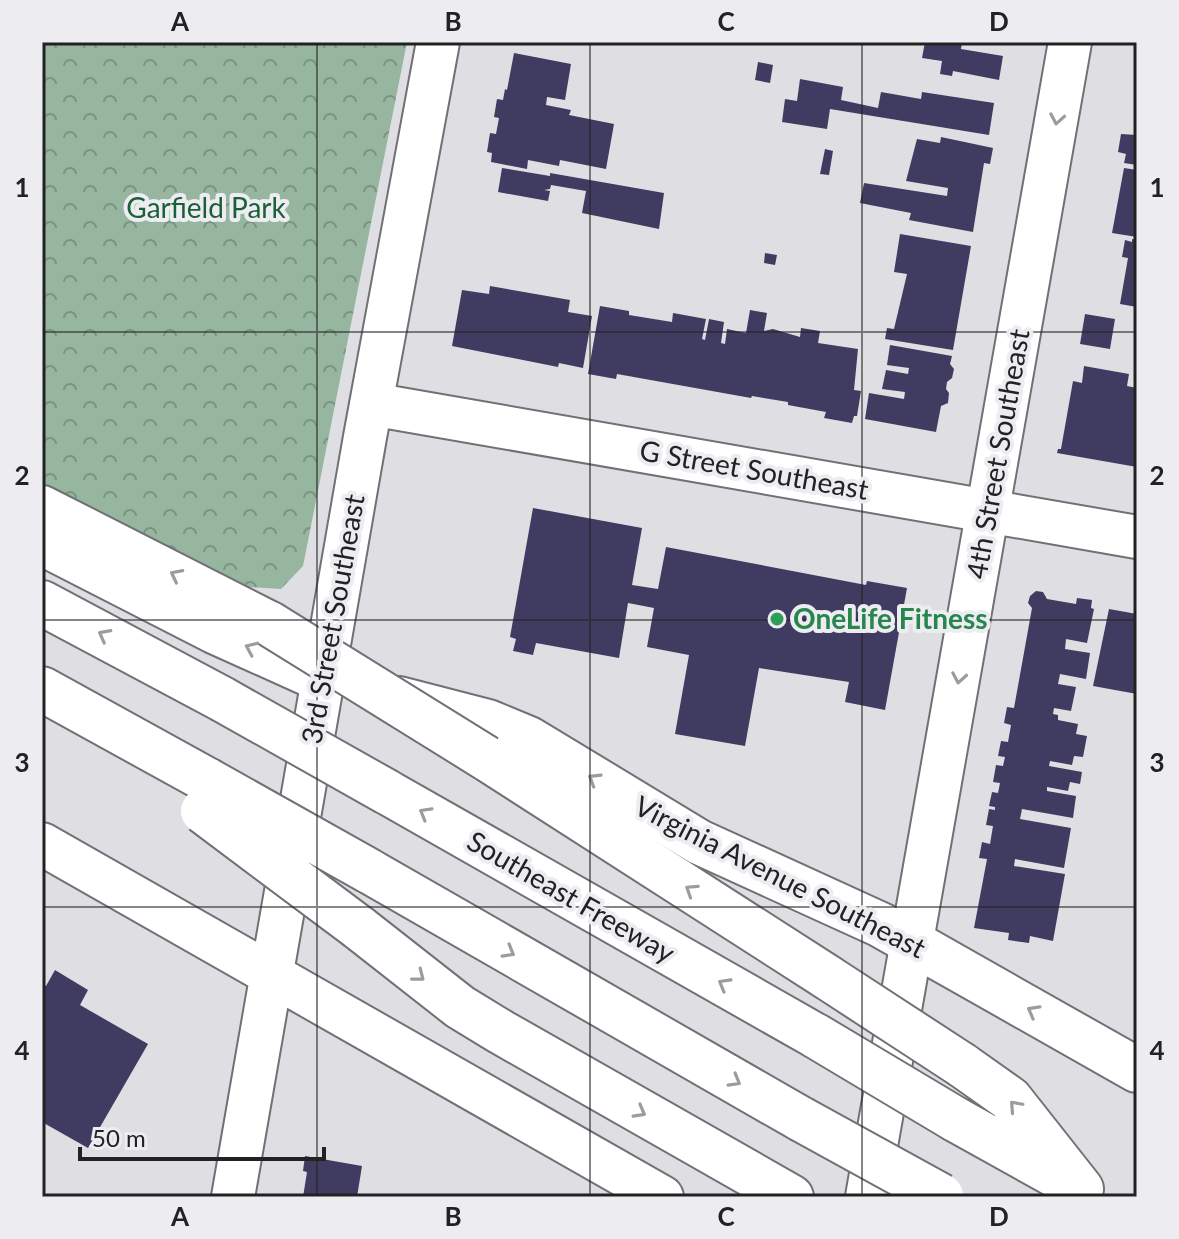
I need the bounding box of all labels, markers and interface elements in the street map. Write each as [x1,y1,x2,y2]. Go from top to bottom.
text: A [170,5,190,37]
text: B [444,5,462,37]
text: C [717,5,735,37]
text: D [989,5,1009,37]
one-way arrow [1049,112,1066,126]
text: 1 [14,171,30,203]
text: 1 [1149,171,1165,203]
park label: Garfield Park [126,190,286,224]
street label: 4th Street Southeast [958,326,1036,581]
street label: G Street Southeast [637,432,871,506]
text: 2 [14,459,30,491]
text: 2 [1149,459,1165,491]
street label: 3rd Street Southeast [293,491,371,746]
one-way arrow [170,569,184,585]
place label: OneLife Fitness [793,601,988,635]
marker: OneLife Fitness [768,610,786,628]
one-way arrow [98,630,113,645]
one-way arrow [245,641,260,657]
one-way arrow [951,671,968,685]
text: 3 [14,746,30,778]
text: 3 [1149,746,1165,778]
one-way arrow [588,774,602,789]
street label: Virginia Avenue Southeast [629,788,932,964]
one-way arrow [419,807,434,823]
street label: Southeast Freeway [462,823,682,970]
one-way arrow [685,884,699,899]
one-way arrow [501,942,515,958]
one-way arrow [410,966,425,980]
one-way arrow [718,978,732,994]
one-way arrow [1027,1005,1041,1021]
text: 4 [14,1034,30,1066]
text: 4 [1149,1034,1165,1066]
one-way arrow [726,1071,741,1087]
one-way arrow [1010,1101,1025,1116]
one-way arrow [631,1102,646,1118]
scale bar [80,1111,324,1161]
text: 50 m [92,1123,146,1152]
text: A [170,1200,190,1232]
text: B [444,1200,462,1232]
text: C [717,1200,735,1232]
text: D [989,1200,1009,1232]

